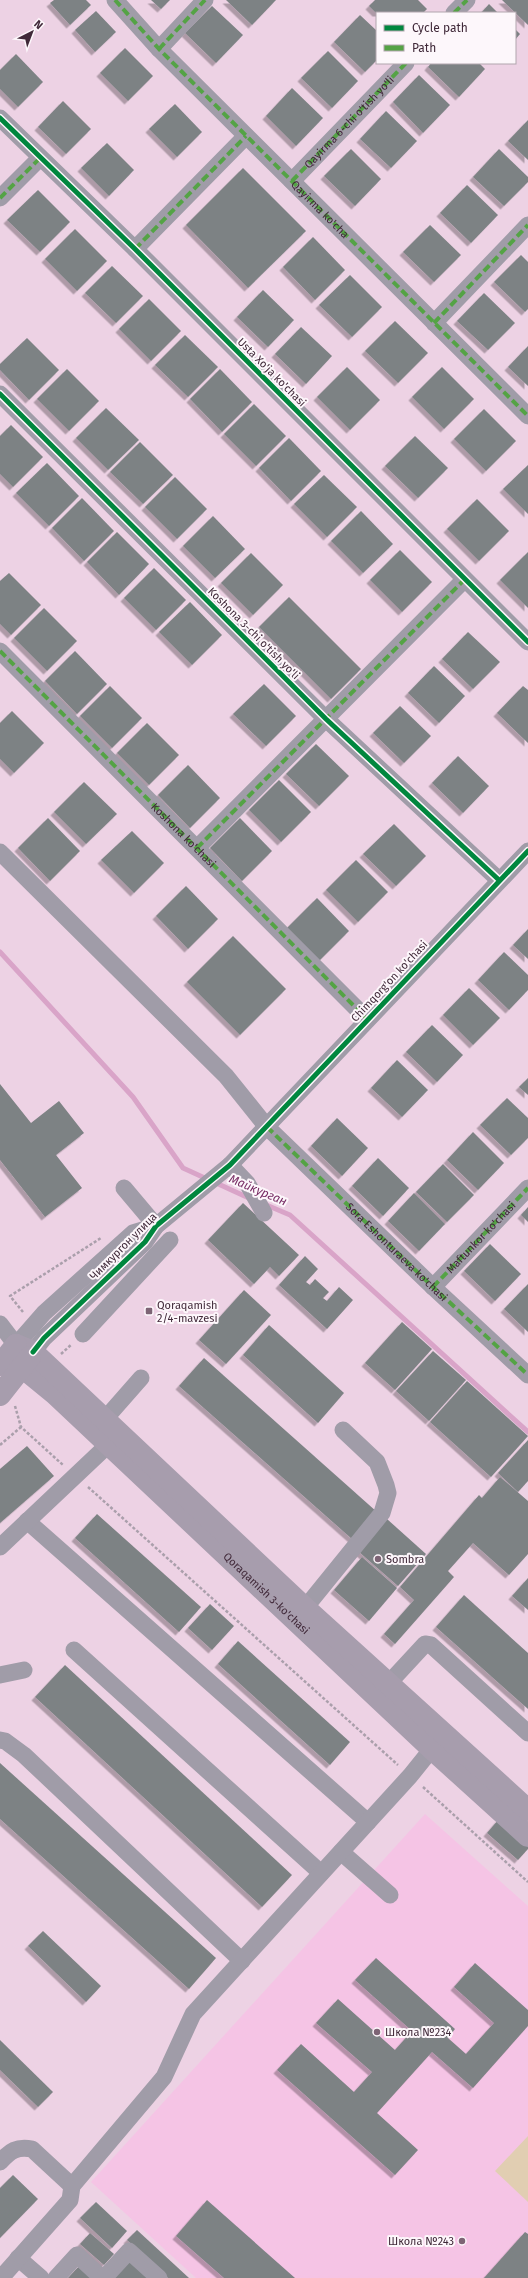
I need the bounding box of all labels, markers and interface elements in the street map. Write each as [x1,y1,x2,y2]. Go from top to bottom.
north arrow [12,12,52,52]
legend [376,12,516,64]
text: N [31,18,45,32]
text: Cycle path [412,21,468,35]
text: Path [412,41,436,55]
street label: Qayirma 6-chi o'tish yo'li [302,73,397,171]
street label: Qayirma ko'cha [288,178,351,241]
street label: Usta Xo'ja ko'chasi [235,335,309,409]
street label: Koshona 3-chi o'tish yo'li [205,585,302,682]
street label: Koshona ko'chasi [148,800,218,871]
street label: Chimqorg'on ko'chasi [349,938,430,1024]
water label: Майкурган [227,1172,289,1208]
street label: Maftunkor ko'chasi [444,1199,518,1276]
street label: Sora Eshonturaeva ko'chasi [343,1200,450,1304]
street label: Чимкургон улица [87,1210,160,1283]
place label: Qoraqamish 2/4-mavzesi [157,1299,218,1325]
marker: Qoraqamish 2/4-mavzesi [144,1306,154,1316]
street label: Qoraqamish 3-ko'chasi [220,1550,312,1637]
place label: Sombra [386,1553,424,1566]
marker: Sombra [373,1554,383,1564]
place label: Школа №234 [385,2026,451,2039]
marker: Школа №234 [372,2027,382,2037]
place label: Школа №243 [388,2235,454,2248]
marker: Школа №243 [457,2236,467,2246]

